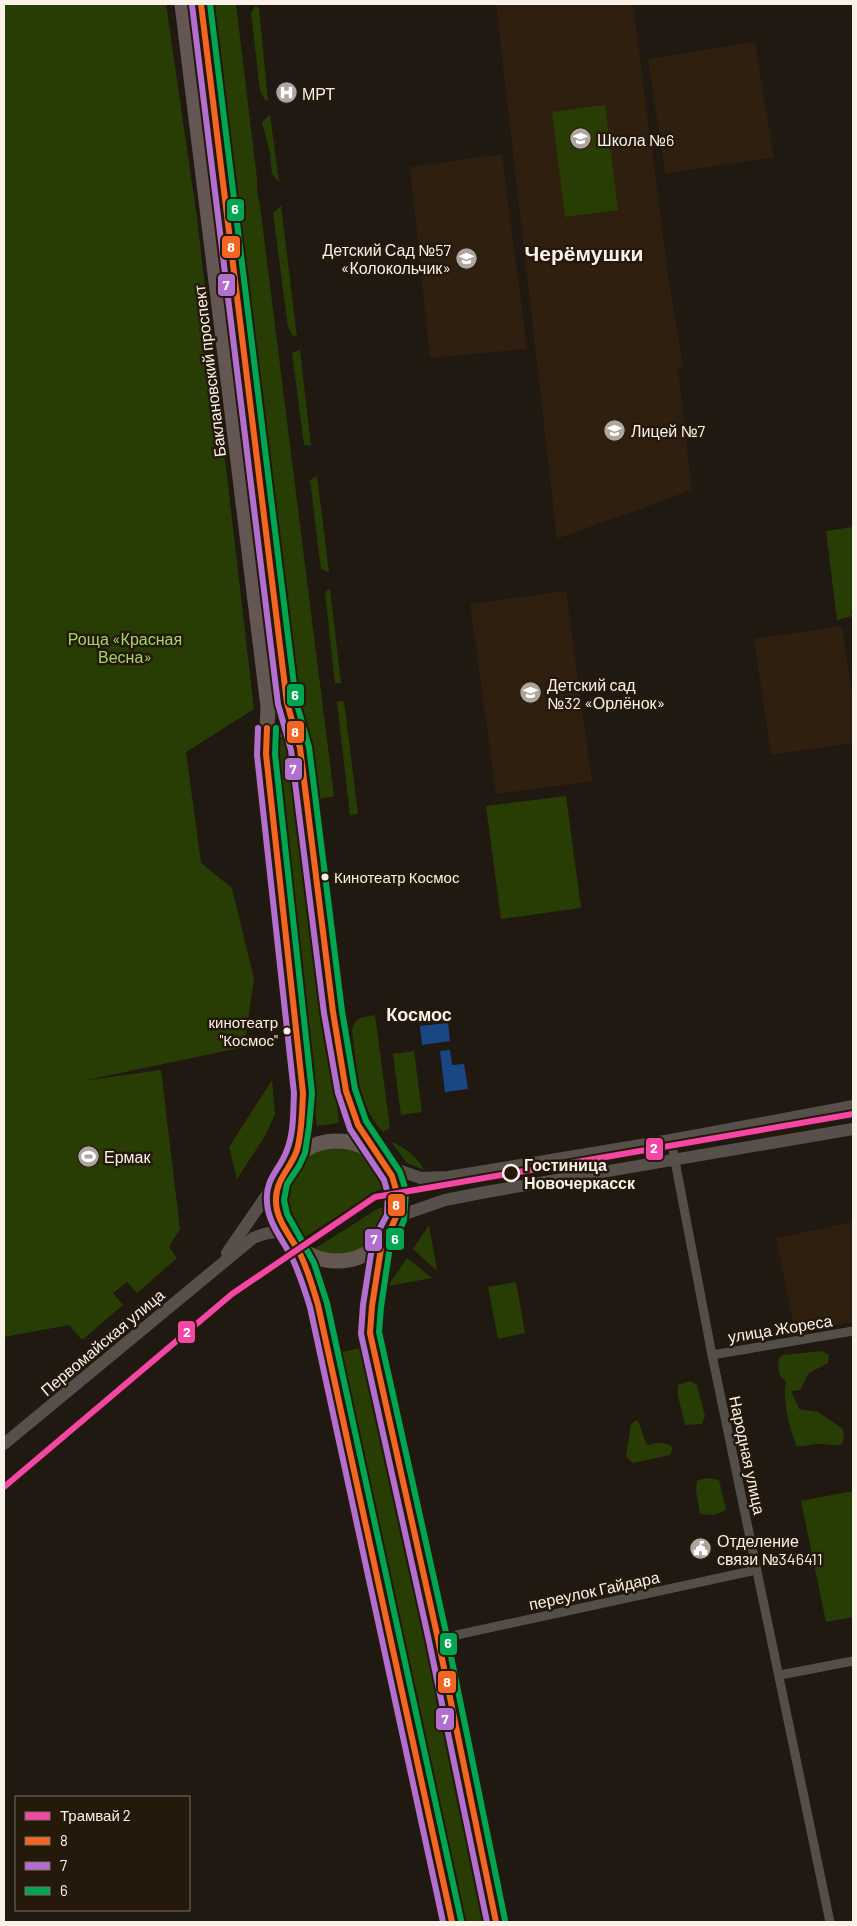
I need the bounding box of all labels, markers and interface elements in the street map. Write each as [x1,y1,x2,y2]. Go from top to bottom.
hospital icon: МРТ [274,81,298,105]
place label: МРТ [302,84,335,103]
school or university icon: Школа №6 [569,127,593,151]
place label: Школа №6 [597,130,674,149]
line badge: 6 [226,198,245,222]
text: 6 [231,200,239,217]
line badge: 8 [221,235,241,259]
text: 8 [227,238,235,255]
place label: Детский Сад №57 «Колокольчик» [322,240,451,277]
district label: Черёмушки [525,240,643,265]
school or university icon: Детский Сад №57 «Колокольчик» [455,246,479,270]
line badge: 7 [217,273,236,297]
text: 7 [223,276,230,293]
street label: Баклановский проспект [189,283,229,458]
school or university icon: Лицей №7 [603,418,627,442]
place label: Лицей №7 [631,421,706,440]
park label: Роща «Красная Весна» [68,629,182,666]
place label: Детский сад №32 «Орлёнок» [547,675,665,712]
school or university icon: Детский сад №32 «Орлёнок» [519,681,543,705]
line badge: 6 [286,683,305,707]
text: 6 [291,686,299,703]
line badge: 8 [286,720,305,744]
text: 8 [291,723,299,740]
line badge: 7 [284,757,303,781]
text: 7 [290,760,297,777]
place label: Кинотеатр Космос [334,868,460,886]
marker: Кинотеатр Космос [320,872,330,882]
district label: Космос [386,1003,452,1025]
place label: кинотеатр "Космос" [208,1013,278,1049]
marker: кинотеатр "Космос" [282,1026,292,1036]
line badge: 2 [645,1137,664,1161]
text: 2 [650,1139,658,1156]
sports icon: Ермак [76,1144,100,1168]
place label: Ермак [104,1147,151,1166]
place label: Гостиница Новочеркасск [524,1155,636,1192]
marker: Гостиница Новочеркасск [502,1164,520,1182]
line badge: 8 [387,1193,406,1217]
text: 8 [392,1196,400,1213]
line badge: 6 [385,1227,405,1251]
line badge: 7 [364,1228,383,1252]
text: 7 [371,1230,378,1247]
text: 6 [391,1230,399,1247]
street label: Первомайская улица [36,1285,168,1399]
street label: улица Жореса [726,1310,834,1346]
line badge: 2 [177,1320,196,1344]
text: 2 [183,1323,191,1340]
street label: Народная улица [726,1394,770,1516]
place label: Отделение связи №346411 [717,1531,823,1568]
public building icon: Отделение связи №346411 [689,1537,713,1561]
street label: переулок Гайдара [527,1567,661,1613]
line badge: 6 [439,1632,458,1656]
text: 6 [444,1634,452,1651]
line badge: 8 [437,1670,457,1694]
text: 8 [443,1673,451,1690]
line badge: 7 [435,1707,455,1731]
text: 7 [442,1710,449,1727]
legend [15,1796,190,1911]
text: Трамвай 2 [60,1806,131,1824]
text: 8 [60,1831,68,1849]
text: 7 [60,1856,67,1874]
text: 6 [60,1881,68,1899]

